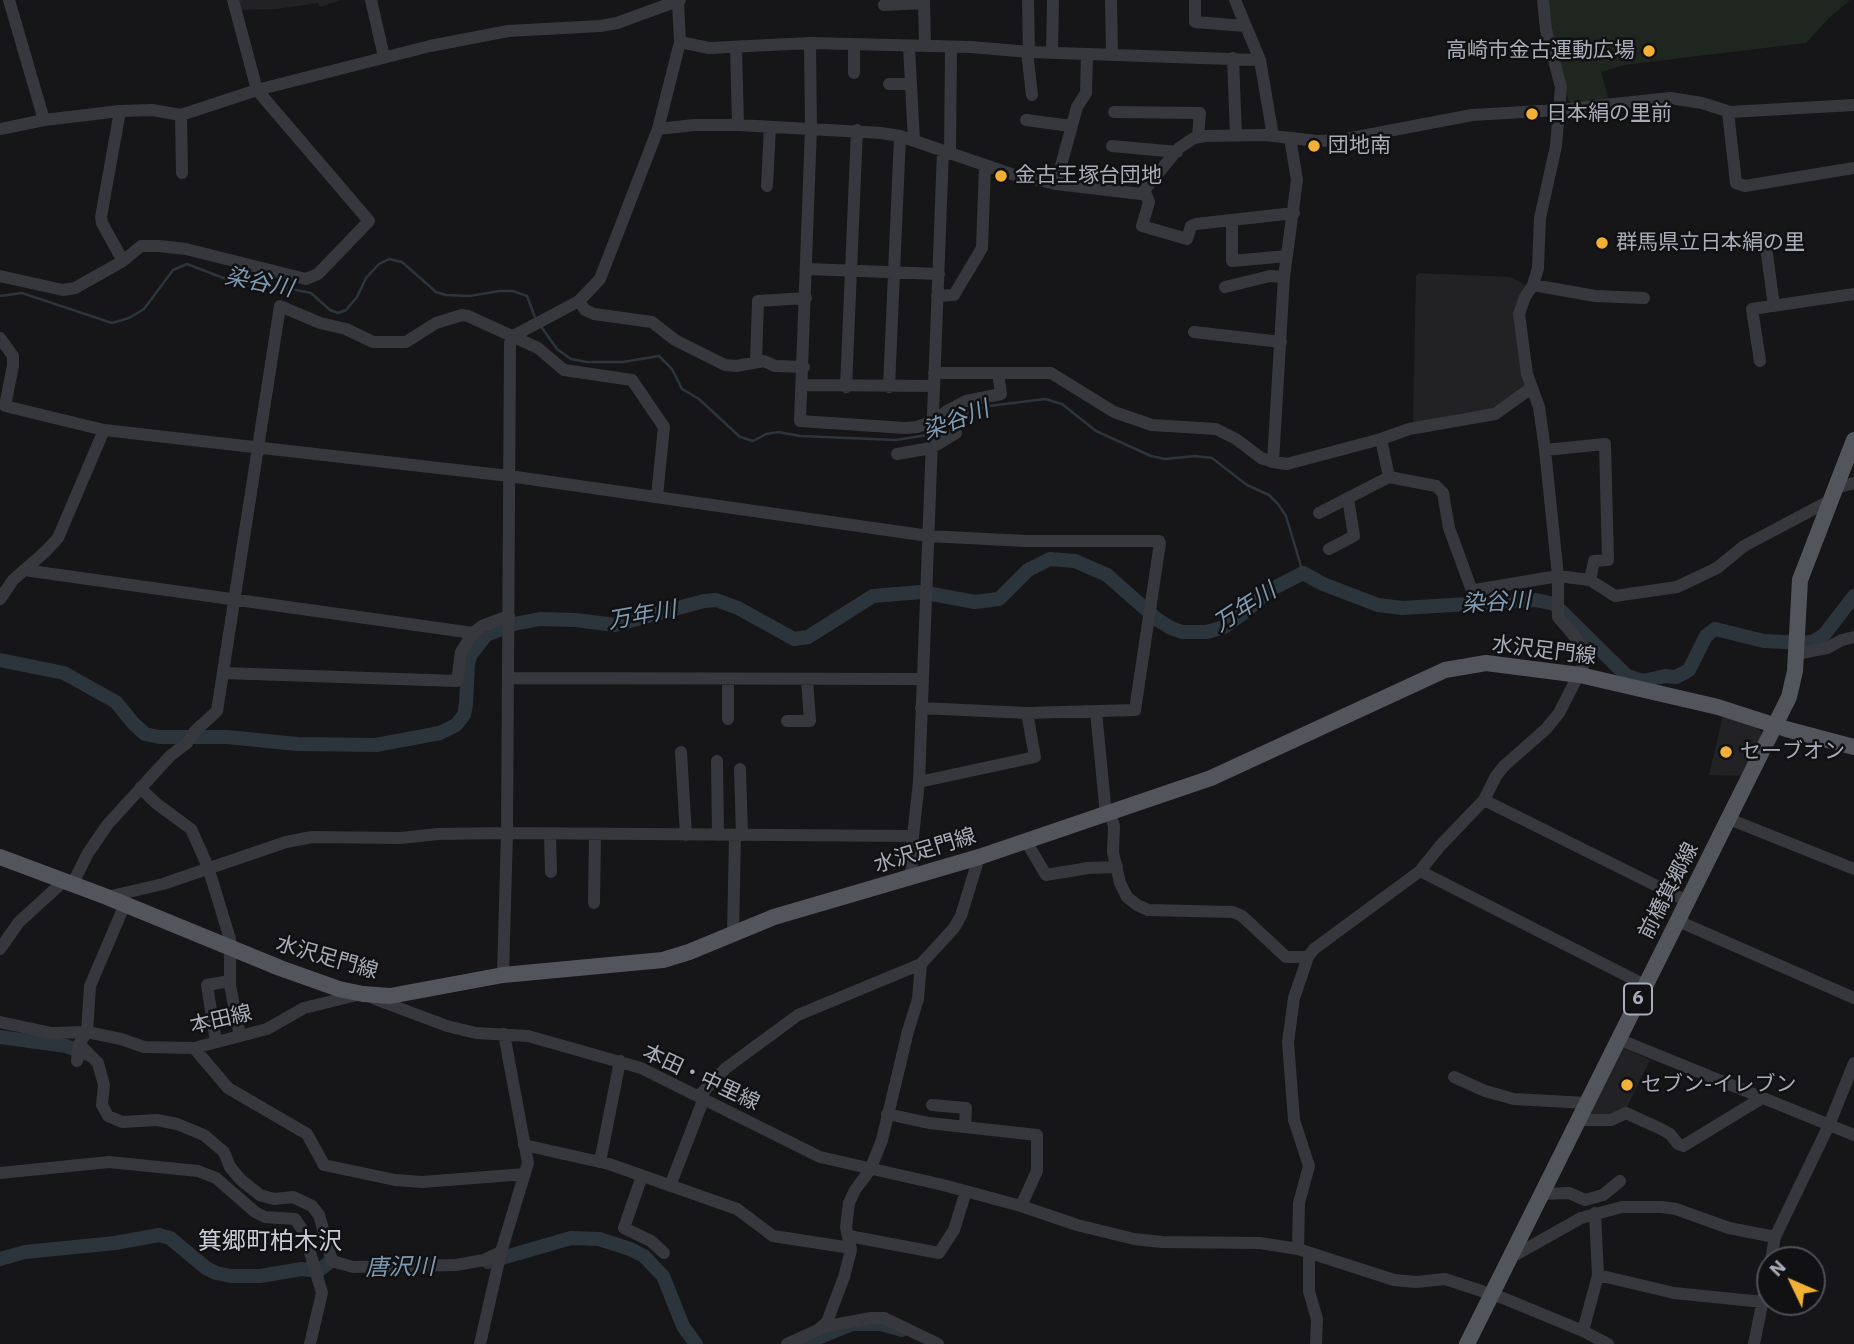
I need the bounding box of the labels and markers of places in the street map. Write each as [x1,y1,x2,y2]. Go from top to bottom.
place label: 高崎市金古運動広場 [1446,38,1635,64]
marker: 高崎市金古運動広場 [1641,43,1657,59]
place label: 日本絹の里前 [1546,101,1672,127]
marker: 日本絹の里前 [1524,106,1540,122]
place label: 団地南 [1328,133,1391,159]
marker: 団地南 [1306,138,1322,154]
place label: 金古王塚台団地 [1015,163,1162,189]
marker: 金古王塚台団地 [993,168,1009,184]
place label: 群馬県立日本絹の里 [1616,230,1805,256]
marker: 群馬県立日本絹の里 [1594,235,1610,251]
place label: セーブオン [1740,739,1845,765]
marker: セーブオン [1718,744,1734,760]
place label: セブン-イレブン [1641,1072,1796,1098]
marker: セブン-イレブン [1619,1077,1635,1093]

